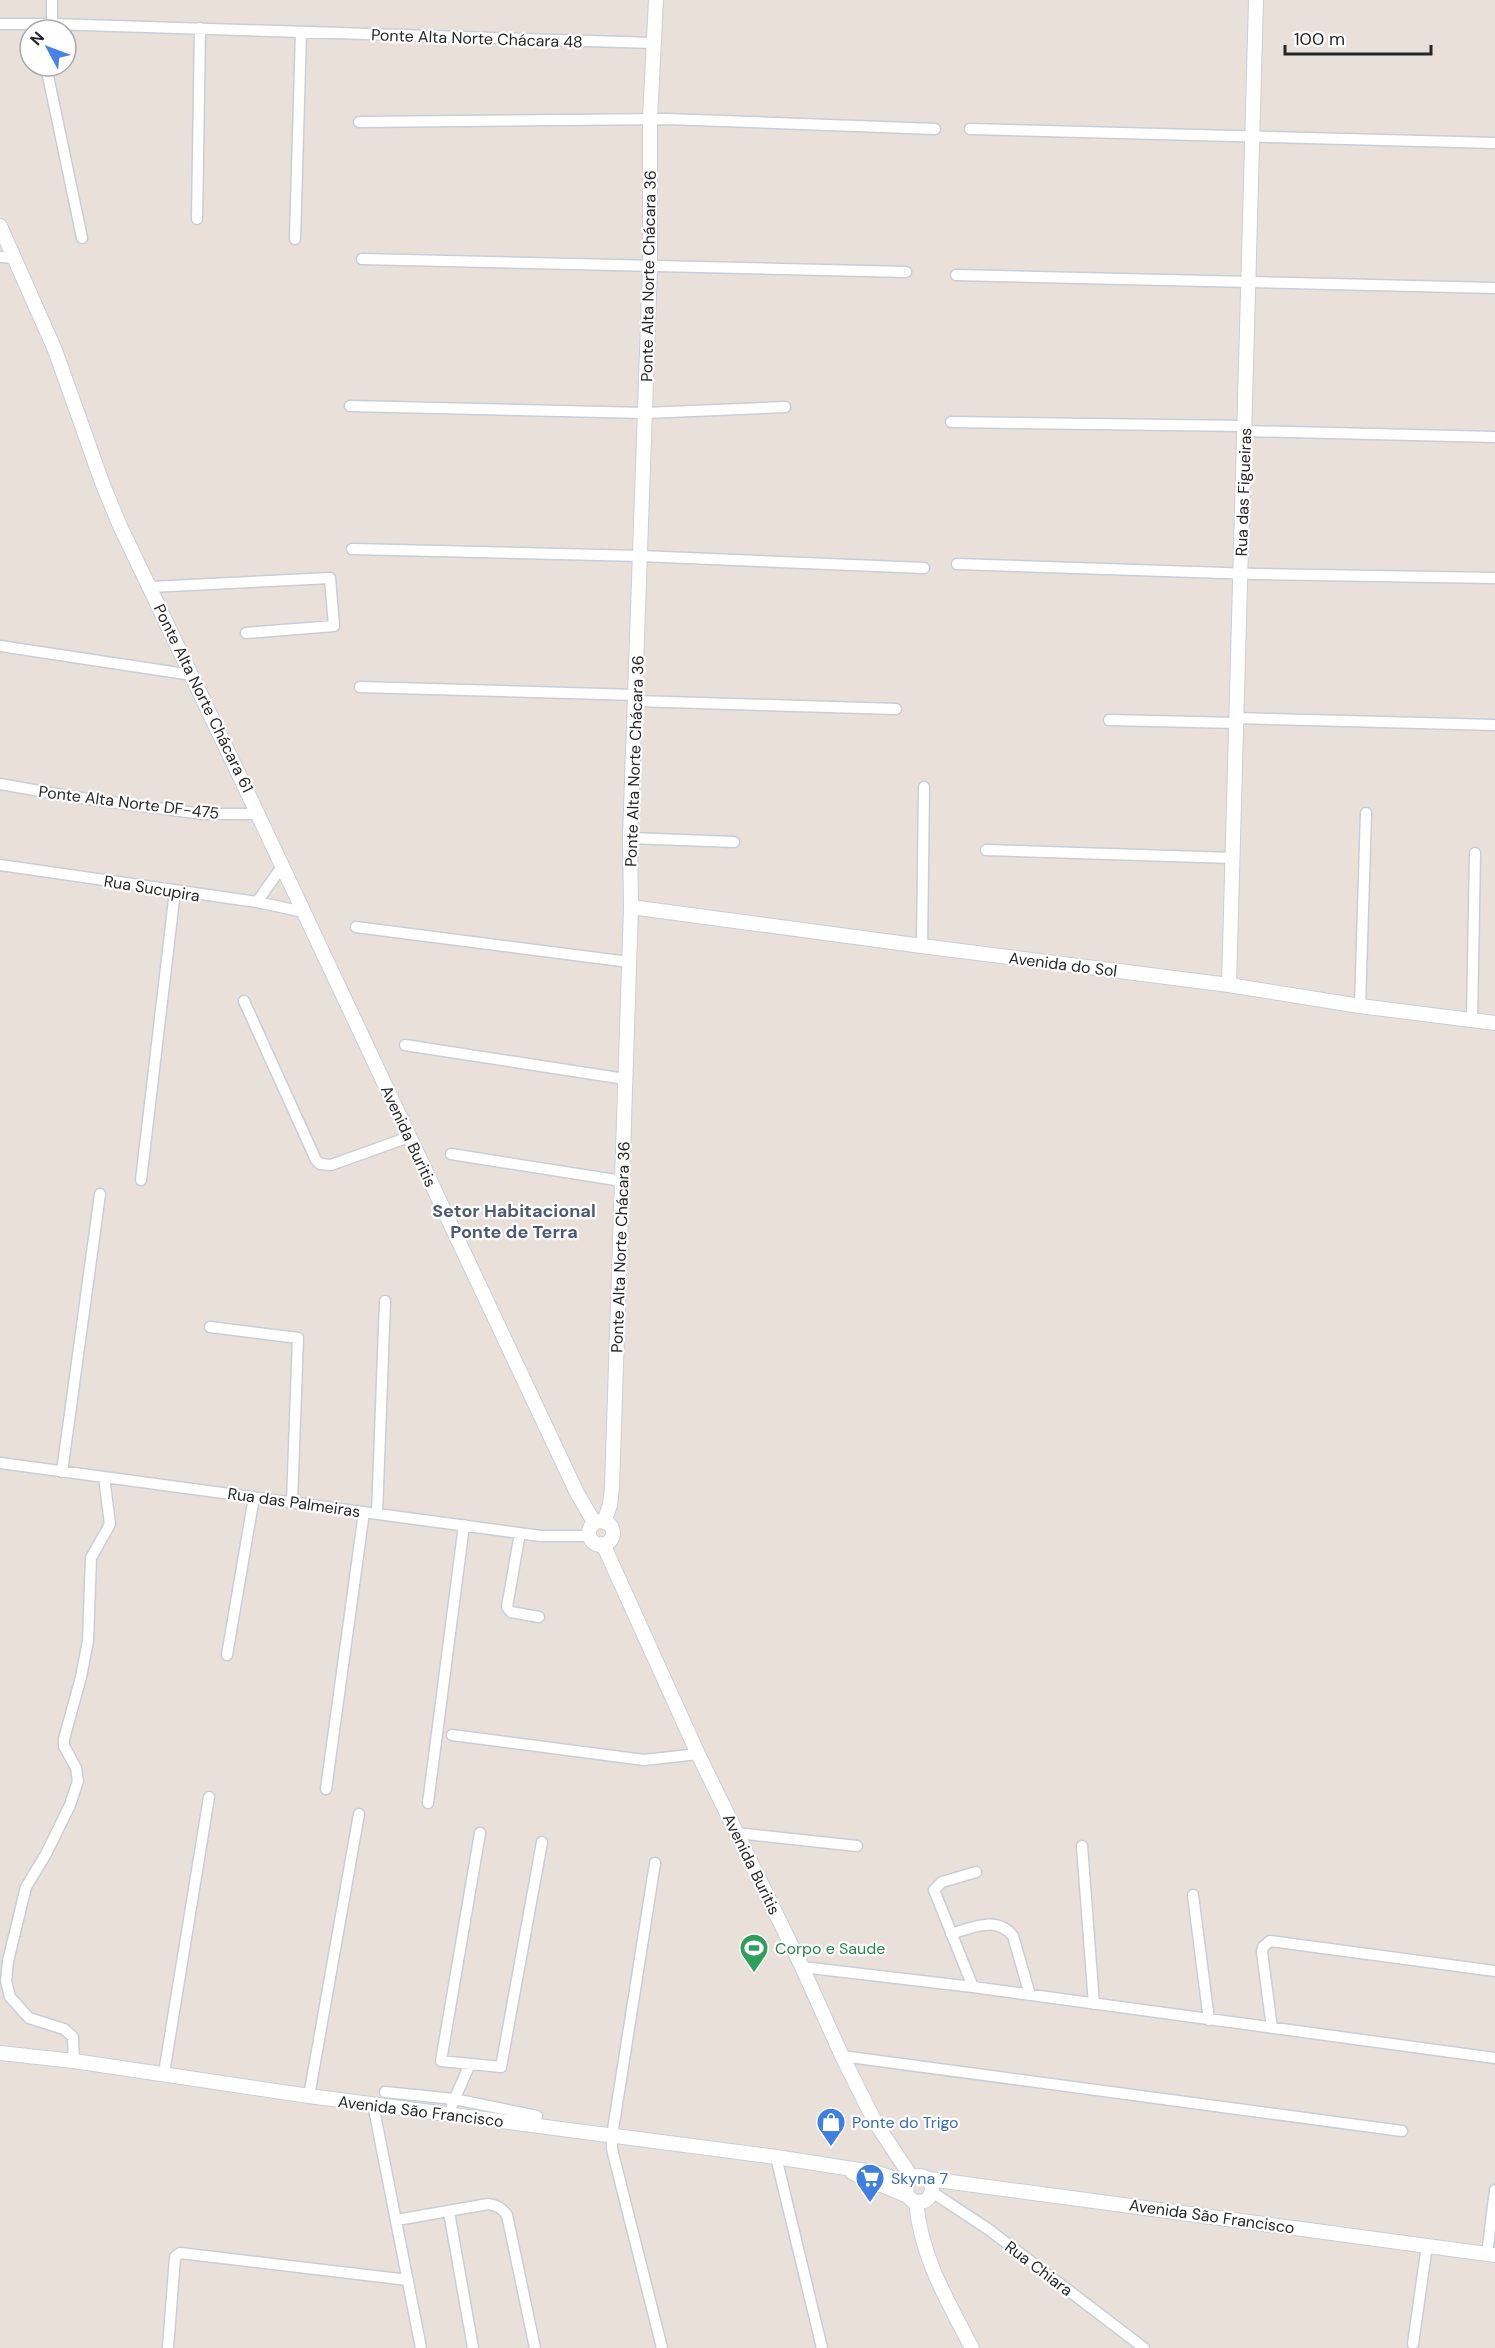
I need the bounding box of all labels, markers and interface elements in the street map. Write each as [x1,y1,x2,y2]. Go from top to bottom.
north arrow [18,18,78,78]
scale bar [1285,18,1430,56]
street label: Ponte Alta Norte Chácara 48 [371,24,583,53]
text: N [25,27,49,50]
text: 100 m [1294,27,1345,51]
street label: Ponte Alta Norte Chácara 36 [636,170,661,382]
street label: Rua das Figueiras [1231,427,1256,557]
street label: Ponte Alta Norte Chácara 61 [149,600,258,796]
street label: Ponte Alta Norte Chácara 36 [620,655,649,867]
street label: Ponte Alta Norte DF-475 [37,781,221,824]
street label: Rua Sucupira [102,871,201,906]
street label: Avenida do Sol [1008,947,1118,982]
street label: Avenida Buritis [376,1082,441,1190]
street label: Ponte Alta Norte Chácara 36 [606,1141,635,1353]
district label: Setor Habitacional Ponte de Terra [432,1199,596,1244]
street label: Rua das Palmeiras [226,1483,362,1522]
street label: Avenida Buritis [718,1810,785,1918]
sports icon: Corpo e Saude [738,1932,770,1974]
place label: Corpo e Saude [775,1938,885,1959]
street label: Avenida São Francisco [337,2091,505,2132]
shop icon: Ponte do Trigo [815,2106,847,2148]
place label: Ponte do Trigo [852,2112,959,2133]
supermarket icon: Skyna 7 [854,2162,886,2204]
place label: Skyna 7 [891,2168,948,2189]
street label: Avenida São Francisco [1128,2194,1296,2238]
street label: Rua Chiara [1001,2236,1077,2301]

